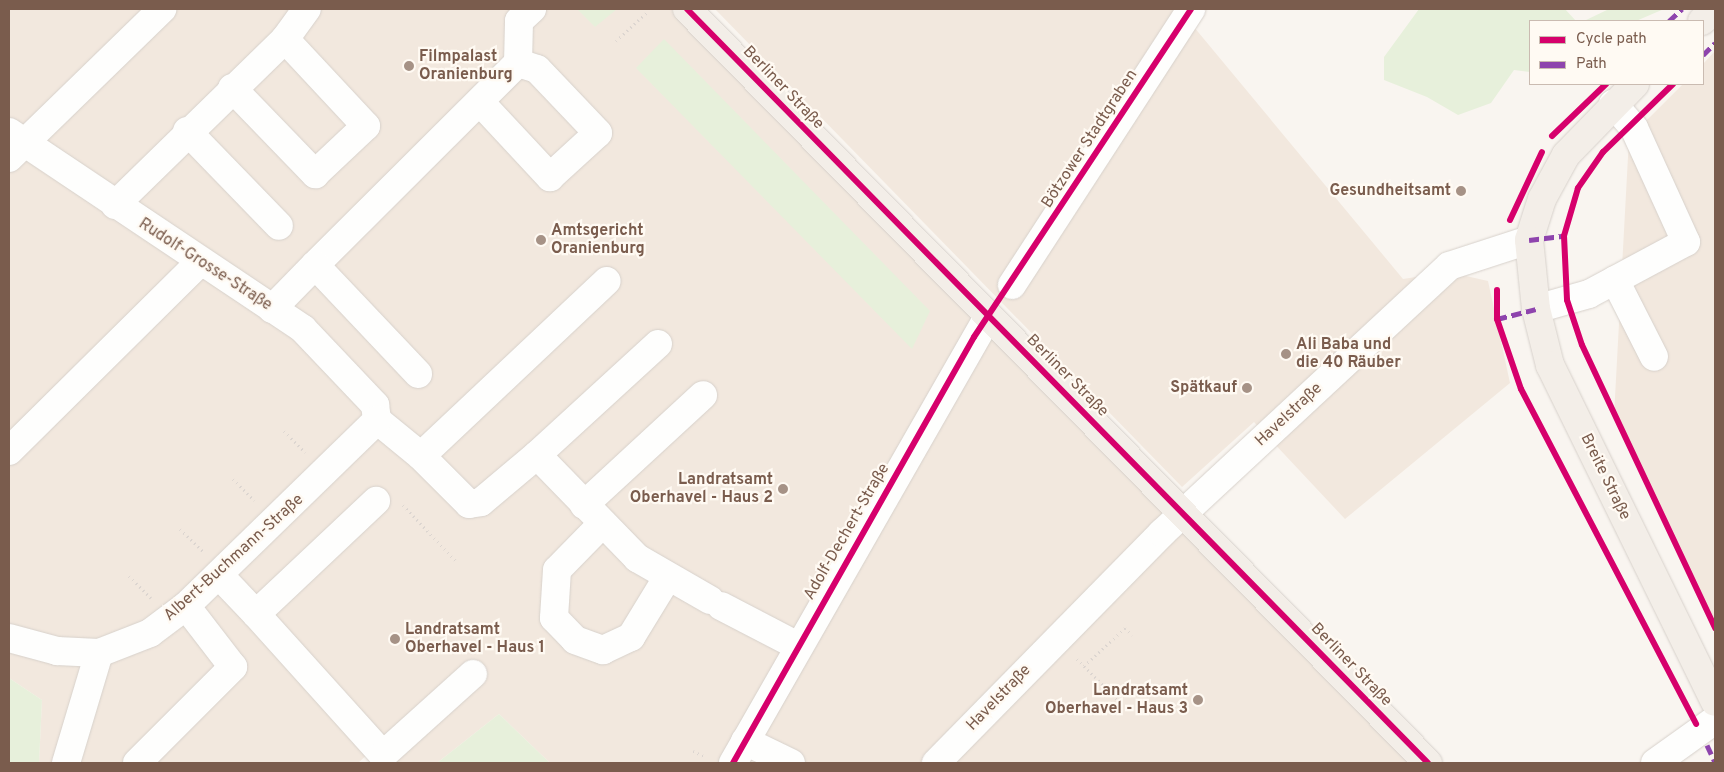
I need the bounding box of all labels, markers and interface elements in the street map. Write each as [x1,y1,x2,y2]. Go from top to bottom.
legend [1529,20,1704,85]
text: Cycle path [1576,30,1647,49]
street label: Berliner Straße [738,42,828,134]
place label: Filmpalast Oranienburg [419,47,513,85]
text: Path [1576,55,1607,74]
marker: Filmpalast Oranienburg [403,60,415,72]
street label: Bötzower Stadtgraben [1038,66,1142,212]
place label: Gesundheitsamt [1329,181,1451,201]
marker: Gesundheitsamt [1455,185,1467,197]
street label: Rudolf-Grosse-Straße [135,215,275,315]
place label: Amtsgericht Oranienburg [551,221,645,259]
marker: Amtsgericht Oranienburg [535,234,547,246]
street label: Berliner Straße [1022,331,1112,421]
place label: Ali Baba und die 40 Räuber [1296,335,1401,373]
marker: Ali Baba und die 40 Räuber [1280,348,1292,360]
place label: Spätkauf [1170,378,1237,398]
street label: Havelstraße [1252,379,1326,451]
marker: Spätkauf [1241,382,1253,394]
street label: Breite Straße [1576,431,1634,523]
street label: Adolf-Dechert-Straße [800,460,894,604]
place label: Landratsamt Oberhavel - Haus 2 [630,470,773,508]
marker: Landratsamt Oberhavel - Haus 2 [777,483,789,495]
street label: Albert-Buchmann-Straße [160,490,308,626]
street label: Berliner Straße [1306,619,1396,711]
place label: Landratsamt Oberhavel - Haus 1 [405,620,545,658]
marker: Landratsamt Oberhavel - Haus 1 [389,633,401,645]
street label: Havelstraße [963,661,1035,735]
place label: Landratsamt Oberhavel - Haus 3 [1045,681,1188,719]
marker: Landratsamt Oberhavel - Haus 3 [1192,694,1204,706]

